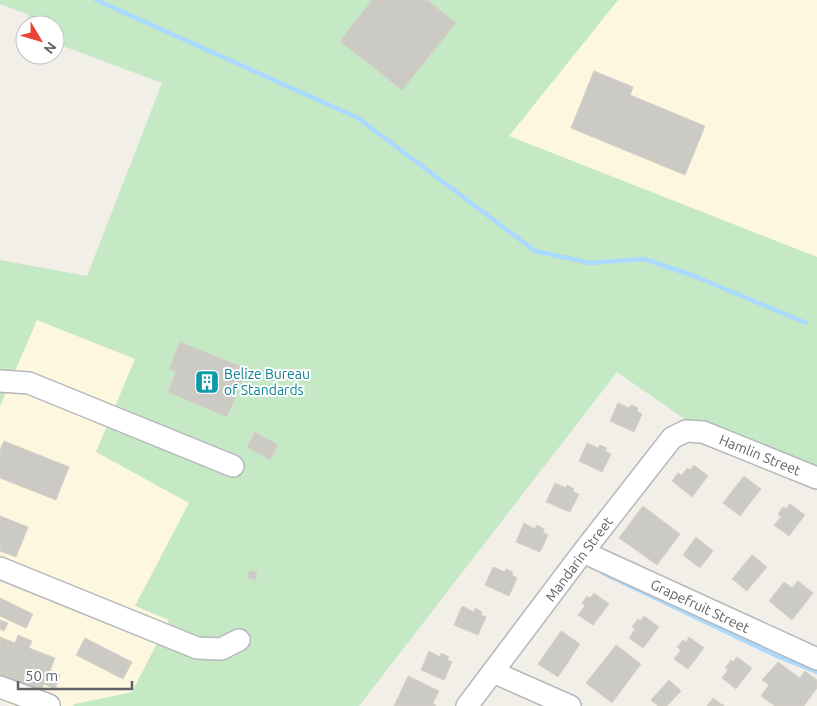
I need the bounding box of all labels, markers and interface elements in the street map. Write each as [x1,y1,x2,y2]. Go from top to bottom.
north arrow [15,15,65,65]
text: N [41,39,60,57]
place label: Belize Bureau of Standards [224,366,310,398]
building icon: Belize Bureau of Standards [194,369,220,395]
street label: Hamlin Street [717,431,804,479]
street label: Mandarin Street [542,513,616,604]
street label: Grapefruit Street [648,576,753,636]
scale bar [18,658,131,690]
text: 50 m [25,667,58,684]

